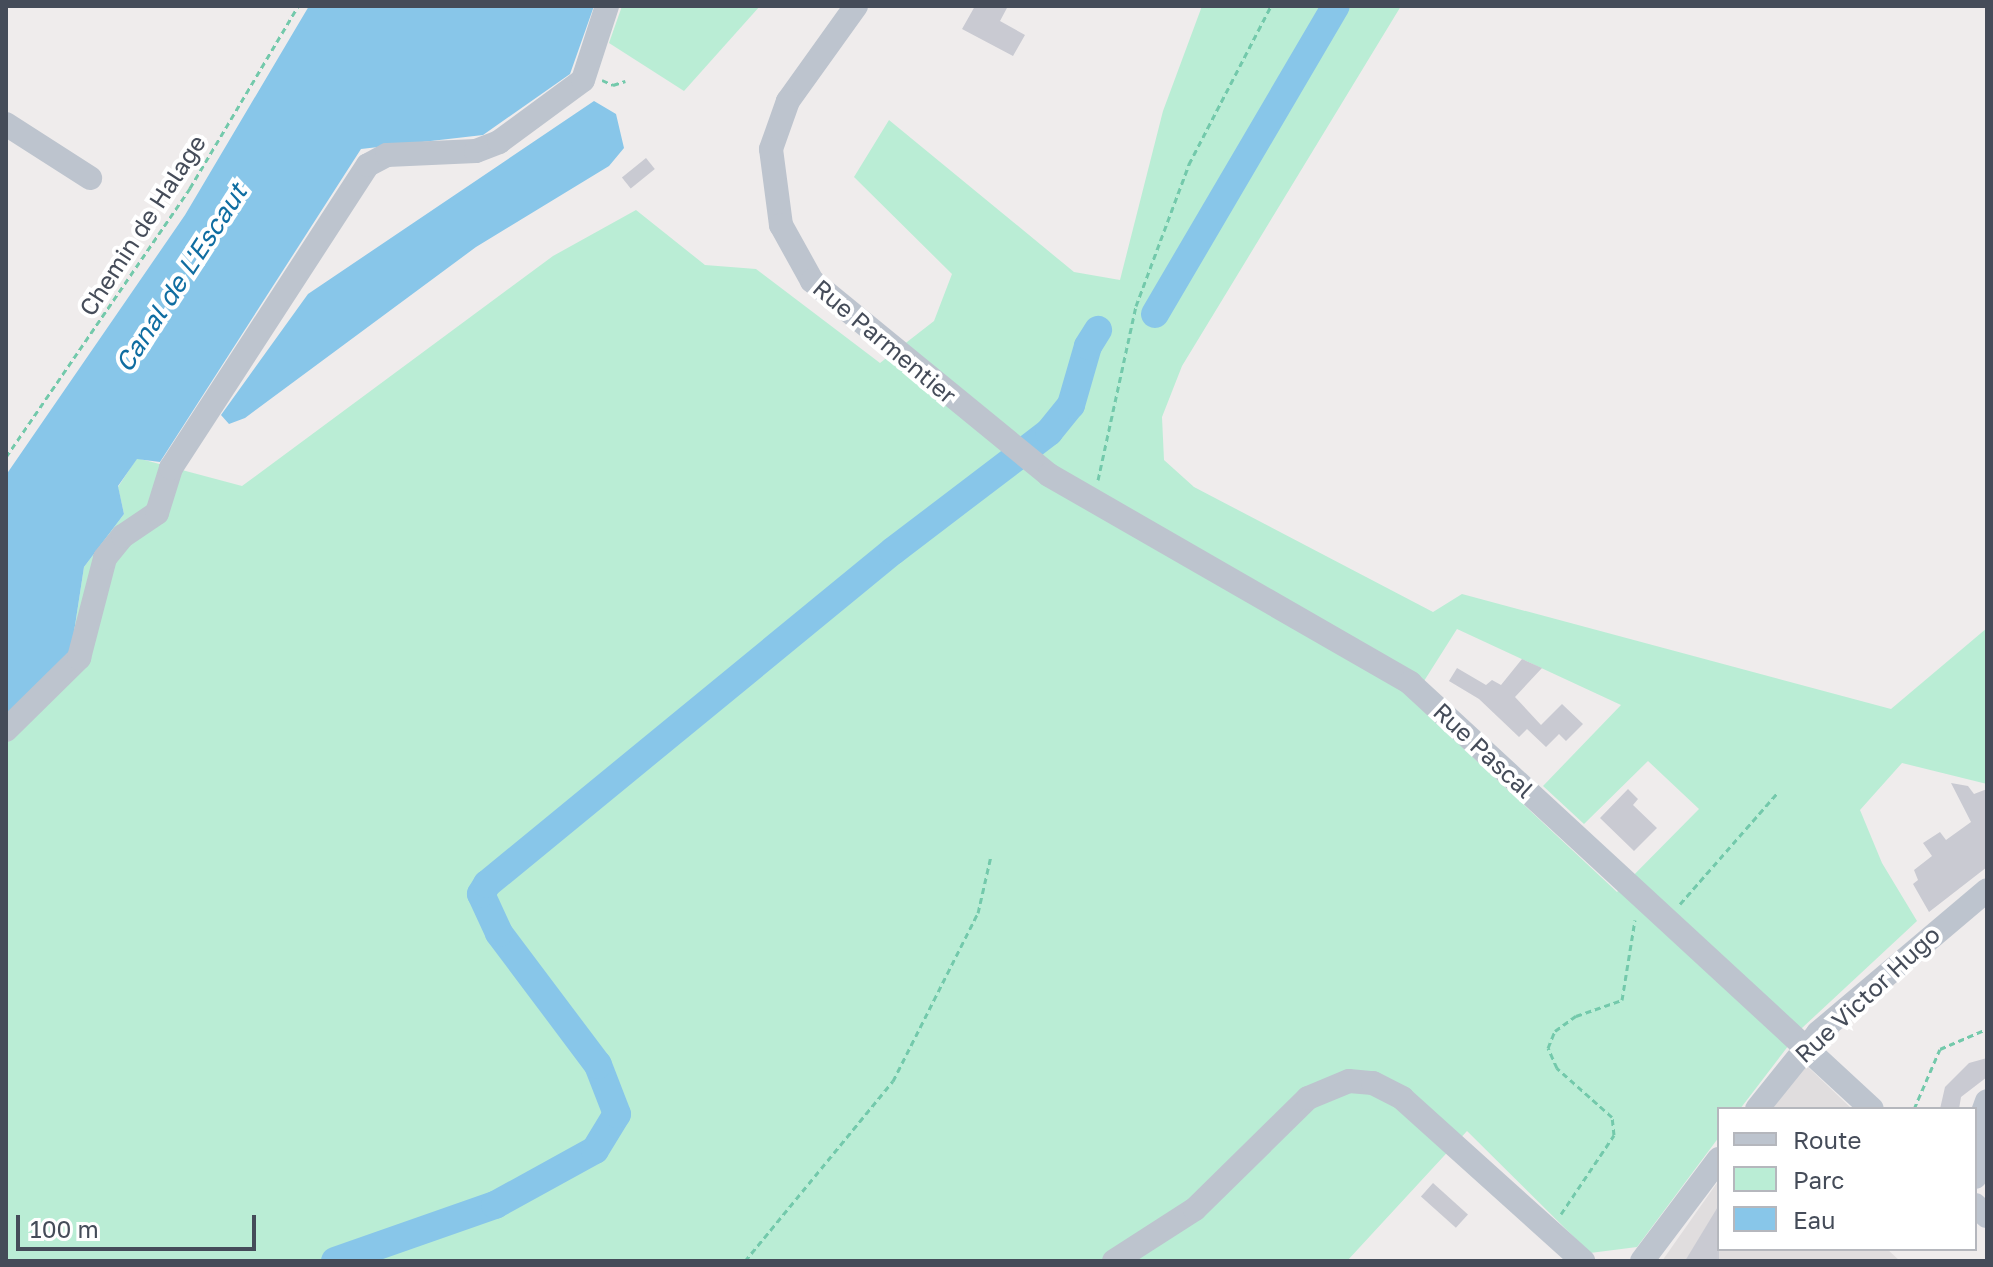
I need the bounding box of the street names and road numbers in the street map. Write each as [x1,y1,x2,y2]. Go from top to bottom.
street label: Chemin de Halage [73,129,211,321]
street label: Rue Parmentier [808,273,962,409]
street label: Rue Pascal [1428,696,1540,804]
street label: Rue Victor Hugo [1789,920,1945,1068]

